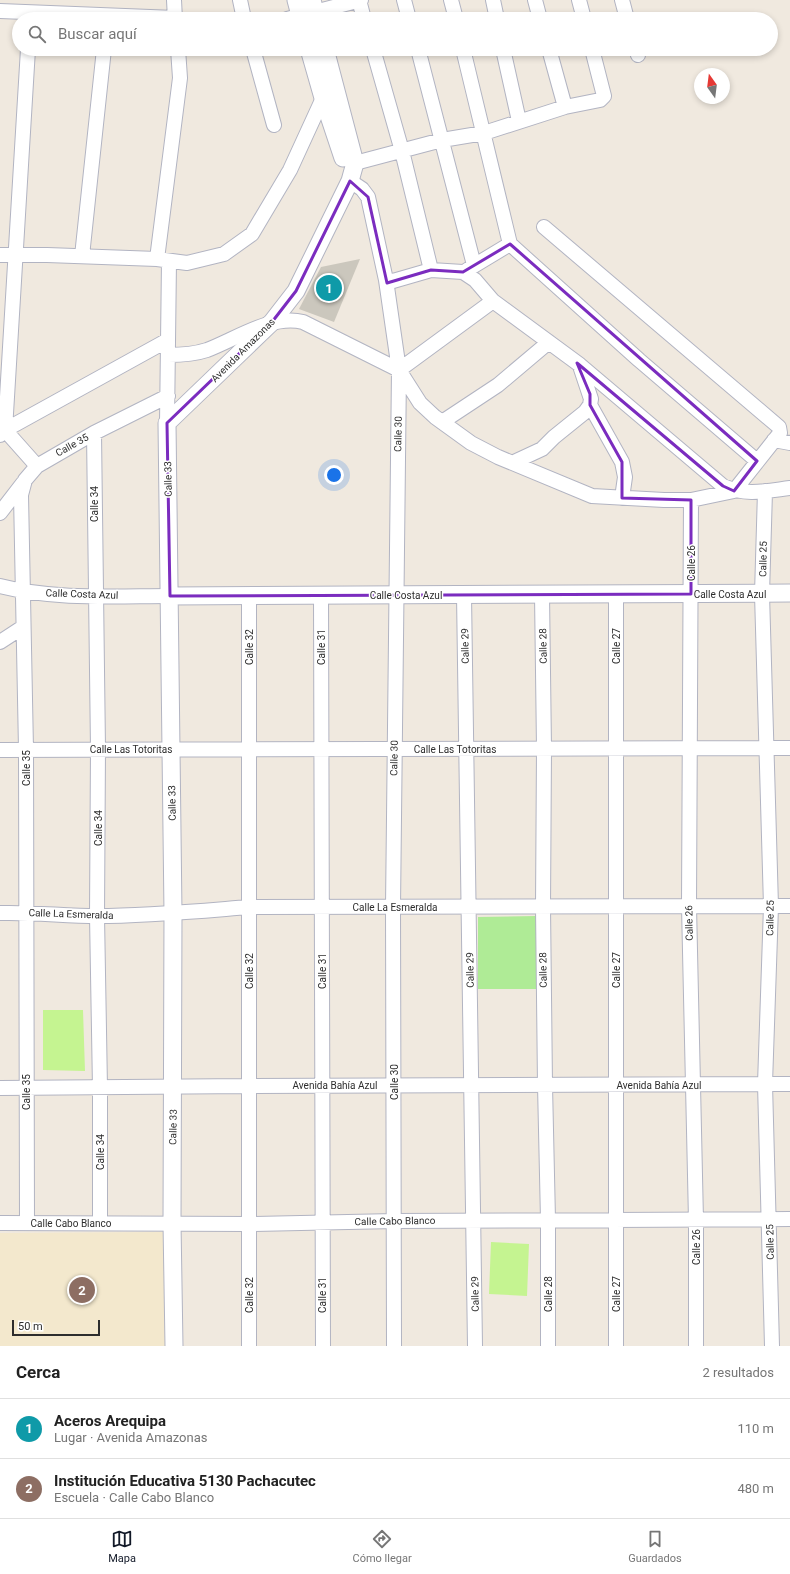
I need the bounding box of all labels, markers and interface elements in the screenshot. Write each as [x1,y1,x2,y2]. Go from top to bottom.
search box [12,12,778,56]
icon: search [26,23,48,45]
text: Buscar aquí [58,25,137,43]
north arrow [694,68,730,104]
pin: 1 [316,273,342,303]
street label: Avenida Amazonas [209,316,277,384]
street label: Calle 30 [392,416,404,452]
street label: Calle 35 [54,431,91,458]
street label: Calle 33 [162,461,174,497]
your location [324,465,344,485]
street label: Calle 34 [89,486,100,522]
street label: Calle 25 [757,541,769,577]
street label: Calle 26 [686,545,697,581]
street label: Calle Costa Azul [46,587,118,601]
street label: Calle Costa Azul [694,589,766,600]
street label: Calle Costa Azul [370,590,442,601]
street label: Calle 29 [459,628,471,664]
street label: Calle 28 [537,628,549,664]
street label: Calle 27 [611,628,622,664]
street label: Calle 32 [244,629,255,665]
street label: Calle 31 [316,629,327,665]
street label: Calle 30 [388,740,400,776]
street label: Calle Las Totoritas [90,744,172,755]
street label: Calle Las Totoritas [414,744,496,755]
street label: Calle 35 [21,750,32,786]
street label: Calle 33 [166,785,178,821]
street label: Calle 34 [93,810,104,846]
street label: Calle 25 [764,900,776,936]
street label: Calle La Esmeralda [353,902,437,913]
street label: Calle 26 [683,905,695,941]
street label: Calle La Esmeralda [28,907,114,921]
street label: Calle 29 [464,952,476,988]
street label: Calle 28 [537,952,549,988]
street label: Calle 27 [611,952,622,988]
street label: Calle 32 [244,953,255,989]
street label: Calle 31 [317,953,328,989]
street label: Calle 30 [389,1064,400,1100]
street label: Calle 35 [21,1074,32,1110]
street label: Avenida Bahía Azul [293,1080,377,1091]
street label: Avenida Bahía Azul [617,1080,701,1091]
street label: Calle 33 [167,1109,179,1145]
street label: Calle 34 [95,1134,106,1170]
street label: Calle Cabo Blanco [354,1215,436,1227]
street label: Calle Cabo Blanco [31,1218,112,1229]
street label: Calle 25 [764,1224,776,1260]
street label: Calle 26 [691,1229,702,1265]
pin: 2 [69,1275,95,1305]
street label: Calle 29 [469,1276,481,1312]
street label: Calle 28 [543,1276,554,1312]
street label: Calle 27 [611,1276,622,1312]
street label: Calle 32 [244,1277,255,1313]
street label: Calle 31 [317,1277,328,1313]
scale bar [12,1318,100,1337]
text: 50 m [18,1320,43,1333]
text: Cerca [16,1362,60,1382]
text: 2 resultados [702,1365,774,1380]
text: Aceros Arequipa [54,1412,166,1430]
text: 1 [25,1421,33,1436]
text: 110 m [737,1421,774,1436]
text: Lugar · Avenida Amazonas [54,1430,207,1445]
text: Institución Educativa 5130 Pachacutec [54,1472,316,1490]
text: 2 [25,1481,33,1496]
text: 480 m [737,1481,774,1496]
text: Escuela · Calle Cabo Blanco [54,1490,214,1505]
tab: Mapa [108,1528,136,1565]
tab: Cómo llegar [353,1528,412,1565]
tab: Guardados [628,1528,682,1565]

